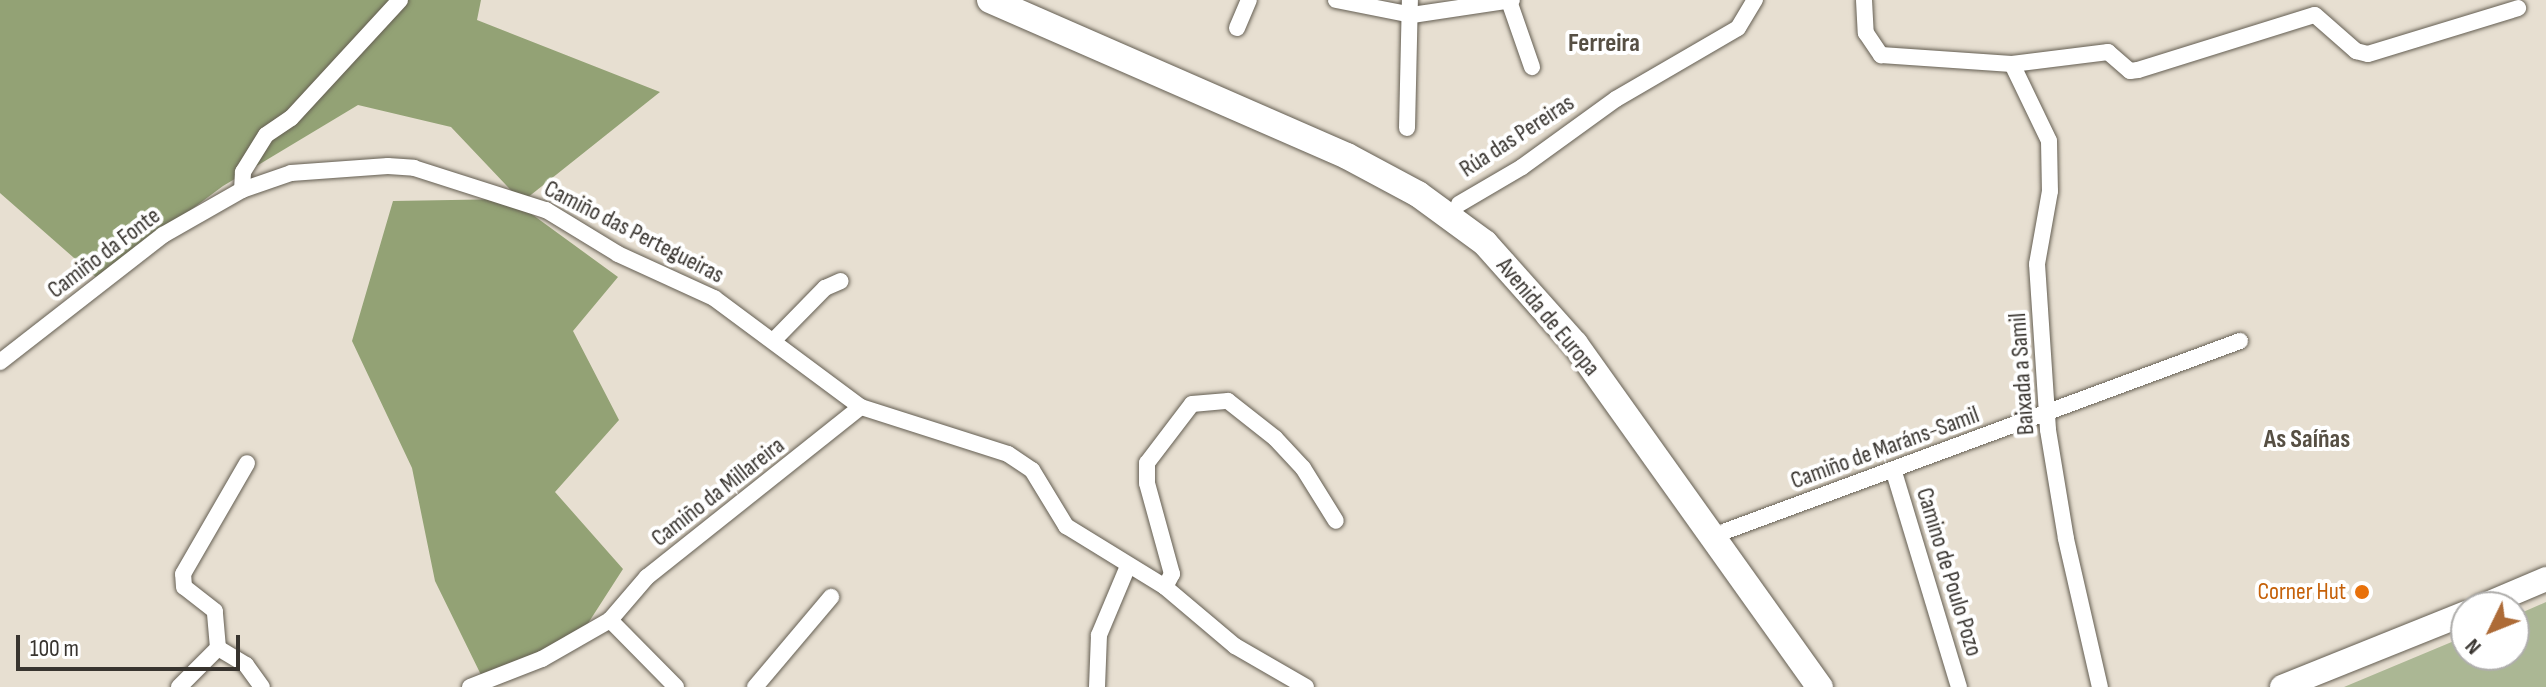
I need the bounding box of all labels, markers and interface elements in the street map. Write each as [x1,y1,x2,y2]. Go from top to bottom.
district label: Ferreira [1568,28,1640,60]
street label: Rúa das Pereiras [1454,88,1580,184]
street label: Camiño das Pertegueiras [539,174,729,290]
street label: Camiño da Fonte [42,201,166,305]
street label: Avenida de Europa [1490,252,1606,382]
street label: Baixada a Samil [2003,312,2041,436]
street label: Camiño de Maráns-Samil [1787,401,1983,495]
district label: As Saíñas [2264,424,2350,456]
street label: Camiño da Millareira [646,431,790,553]
street label: Camino de Poulo Pozo [1910,484,1988,660]
place label: Corner Hut [2258,578,2346,606]
marker: Corner Hut [2353,583,2371,601]
north arrow [2450,591,2530,671]
scale bar [20,619,244,669]
text: N [2460,633,2487,660]
text: 100 m [30,634,79,663]

